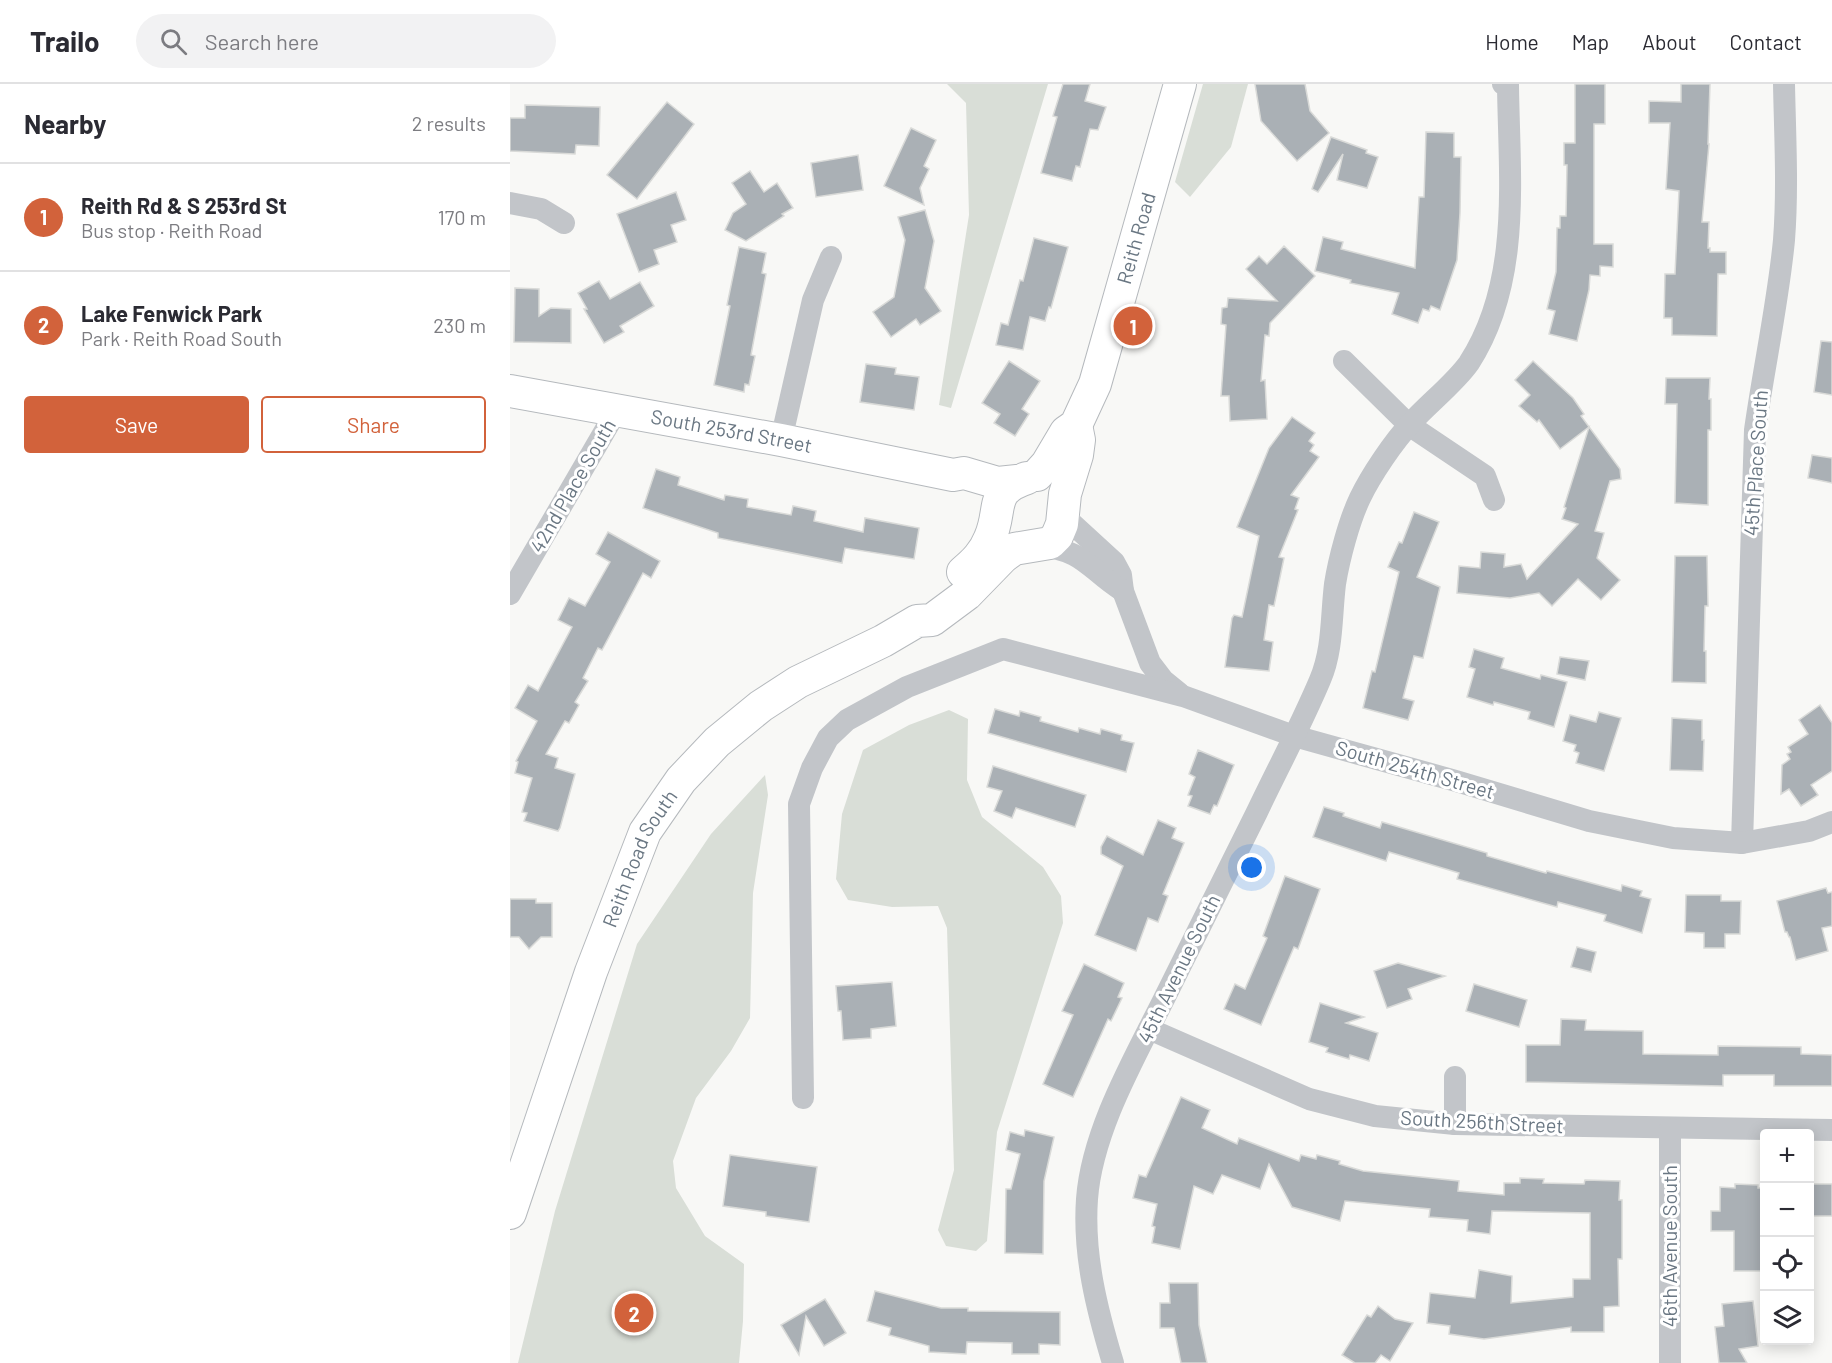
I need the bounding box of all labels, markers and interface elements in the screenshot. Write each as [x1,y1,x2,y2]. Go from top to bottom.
search box [136,14,556,68]
text: Trailo [30,24,100,58]
icon: search [157,25,190,58]
text: Search here [205,28,319,54]
text: Home [1485,29,1539,54]
text: Map [1572,29,1609,54]
text: About [1642,29,1697,54]
text: Contact [1730,29,1802,54]
text: Nearby [24,108,106,139]
text: 2 results [412,111,486,135]
street label: Reith Road [1111,189,1160,287]
text: Reith Rd & S 253rd St [81,192,287,218]
text: 1 [40,205,47,229]
text: 170 m [438,205,486,229]
text: Bus stop · Reith Road [81,218,263,242]
text: Lake Fenwick Park [81,300,262,326]
pin: 1 [1114,304,1152,348]
text: 2 [38,313,49,337]
text: 230 m [433,313,486,337]
text: Park · Reith Road South [81,326,282,350]
street label: 45th Place South [1738,389,1772,537]
button: Save [24,396,249,453]
button: Share [261,396,486,453]
street label: South 253rd Street [649,404,814,457]
street label: 42nd Place South [524,414,620,557]
street label: South 254th Street [1333,735,1497,803]
street label: Reith Road South [596,785,682,930]
your location [1237,853,1266,882]
street label: 45th Avenue South [1132,890,1224,1047]
street label: South 256th Street [1400,1105,1564,1137]
map controls [1760,1129,1814,1345]
button: + [1760,1129,1814,1183]
street label: 46th Avenue South [1657,1165,1681,1327]
button: − [1760,1183,1814,1237]
button: locate [1760,1237,1814,1291]
pin: 2 [614,1290,654,1336]
button: layers [1760,1291,1814,1345]

